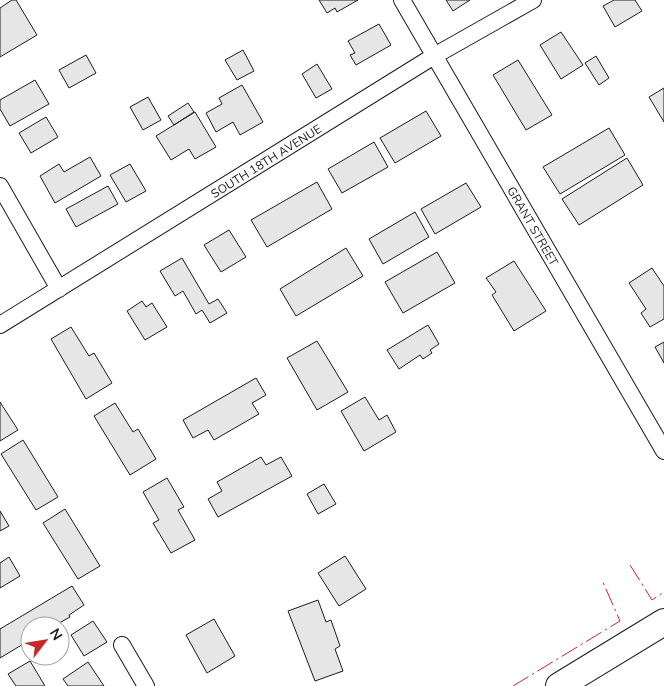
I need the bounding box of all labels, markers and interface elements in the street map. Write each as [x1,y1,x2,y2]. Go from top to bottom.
street label: SOUTH 18TH AVENUE [208,121,324,201]
street label: GRANT STREET [504,184,562,269]
north arrow [20,616,70,666]
text: N [46,625,67,643]

